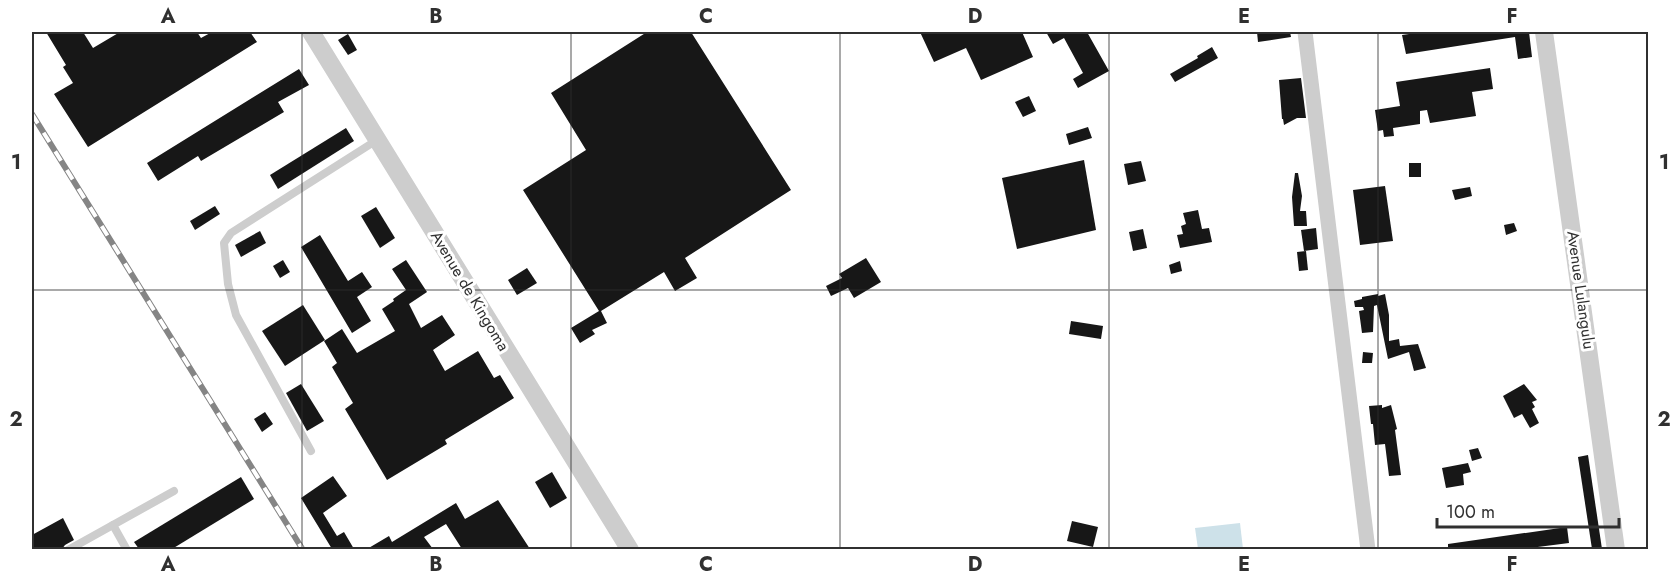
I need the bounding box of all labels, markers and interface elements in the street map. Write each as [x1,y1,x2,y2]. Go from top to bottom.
text: A [160,2,176,31]
text: B [429,2,443,31]
text: C [699,2,713,31]
text: D [968,2,982,31]
text: E [1238,2,1250,31]
text: F [1506,2,1518,31]
text: 1 [11,148,21,177]
text: 1 [1659,148,1669,177]
street label: Avenue de Kingoma [425,227,515,355]
street label: Avenue Lulangulu [1561,229,1601,351]
text: 2 [9,405,23,434]
text: 2 [1657,405,1671,434]
scale bar [1437,491,1618,529]
text: 100 m [1446,499,1495,525]
text: A [160,550,176,579]
text: B [429,550,443,579]
text: C [699,550,713,579]
text: D [968,550,982,579]
text: E [1238,550,1250,579]
text: F [1506,550,1518,579]

